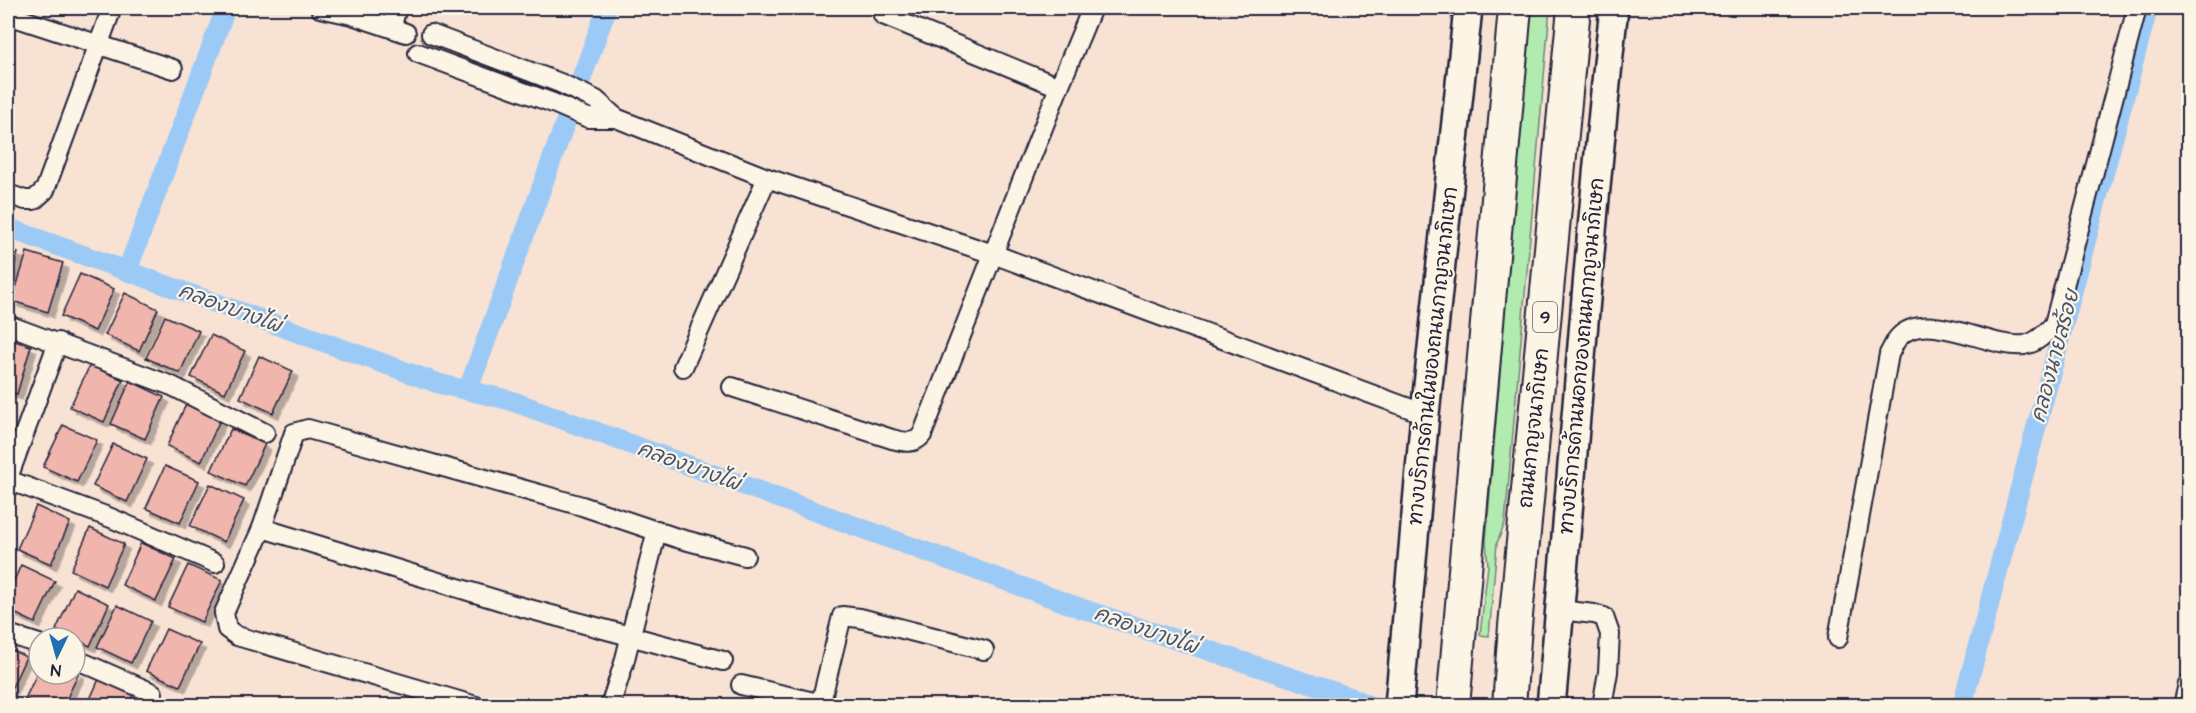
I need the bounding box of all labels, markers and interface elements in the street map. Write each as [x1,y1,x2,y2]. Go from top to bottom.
street label: ทางบริการด้านนอกของถนนกาญจนาภิเษก [1552,176,1612,536]
street label: ทางบริการด้านในของถนนกาญจนาภิเษก [1401,185,1465,527]
water label: คลองบางไผ่ [174,276,289,341]
water label: คลองนายสร้อย [2023,284,2087,426]
road number: 9 [1533,302,1557,332]
street label: ถนนกาญจนาภิเษก [1512,346,1556,510]
water label: คลองบางไผ่ [633,434,748,499]
water label: คลองบางไผ่ [1090,599,1206,663]
north arrow [27,626,87,686]
text: N [50,659,62,681]

